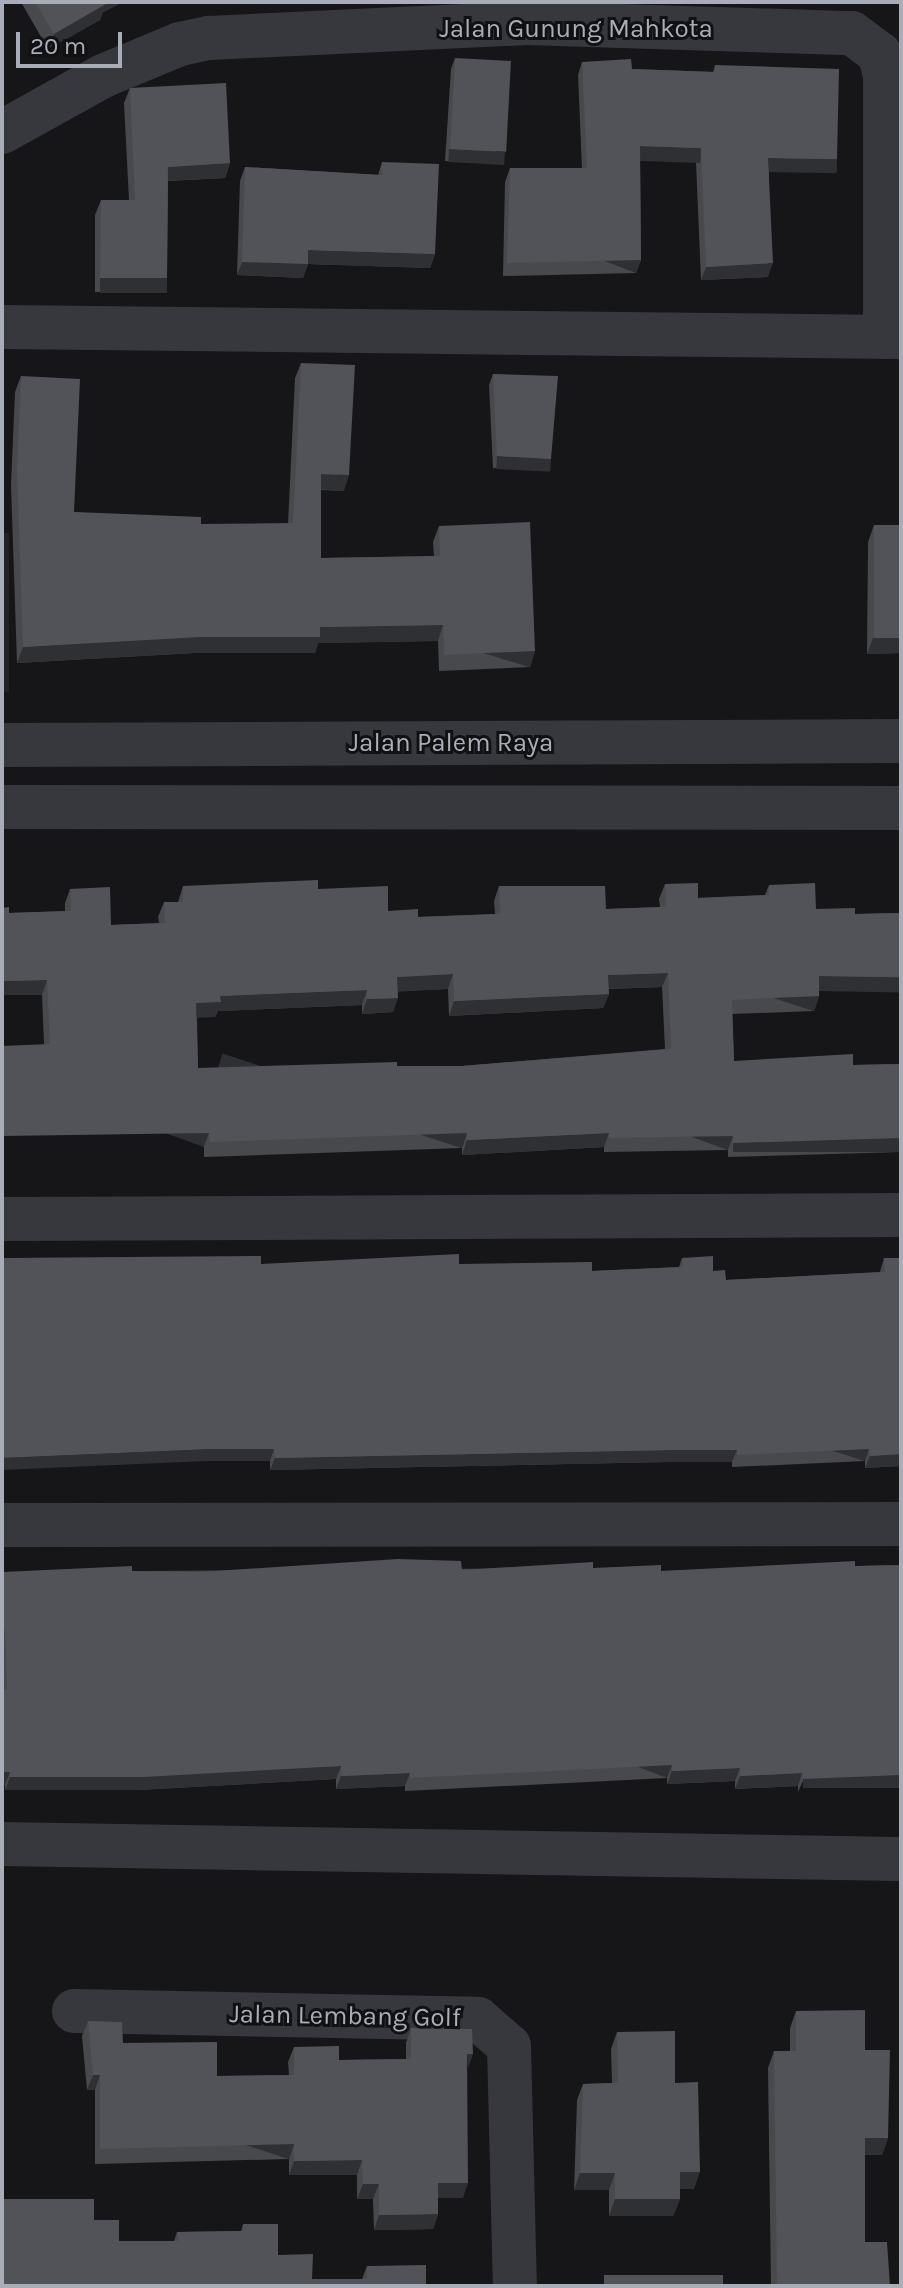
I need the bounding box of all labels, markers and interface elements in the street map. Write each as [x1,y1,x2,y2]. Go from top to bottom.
street label: Jalan Gunung Mahkota [439,13,713,45]
scale bar [20,16,126,66]
text: 20 m [30,32,86,60]
street label: Jalan Palem Raya [349,727,553,759]
street label: Jalan Lembang Golf [229,1998,461,2034]

